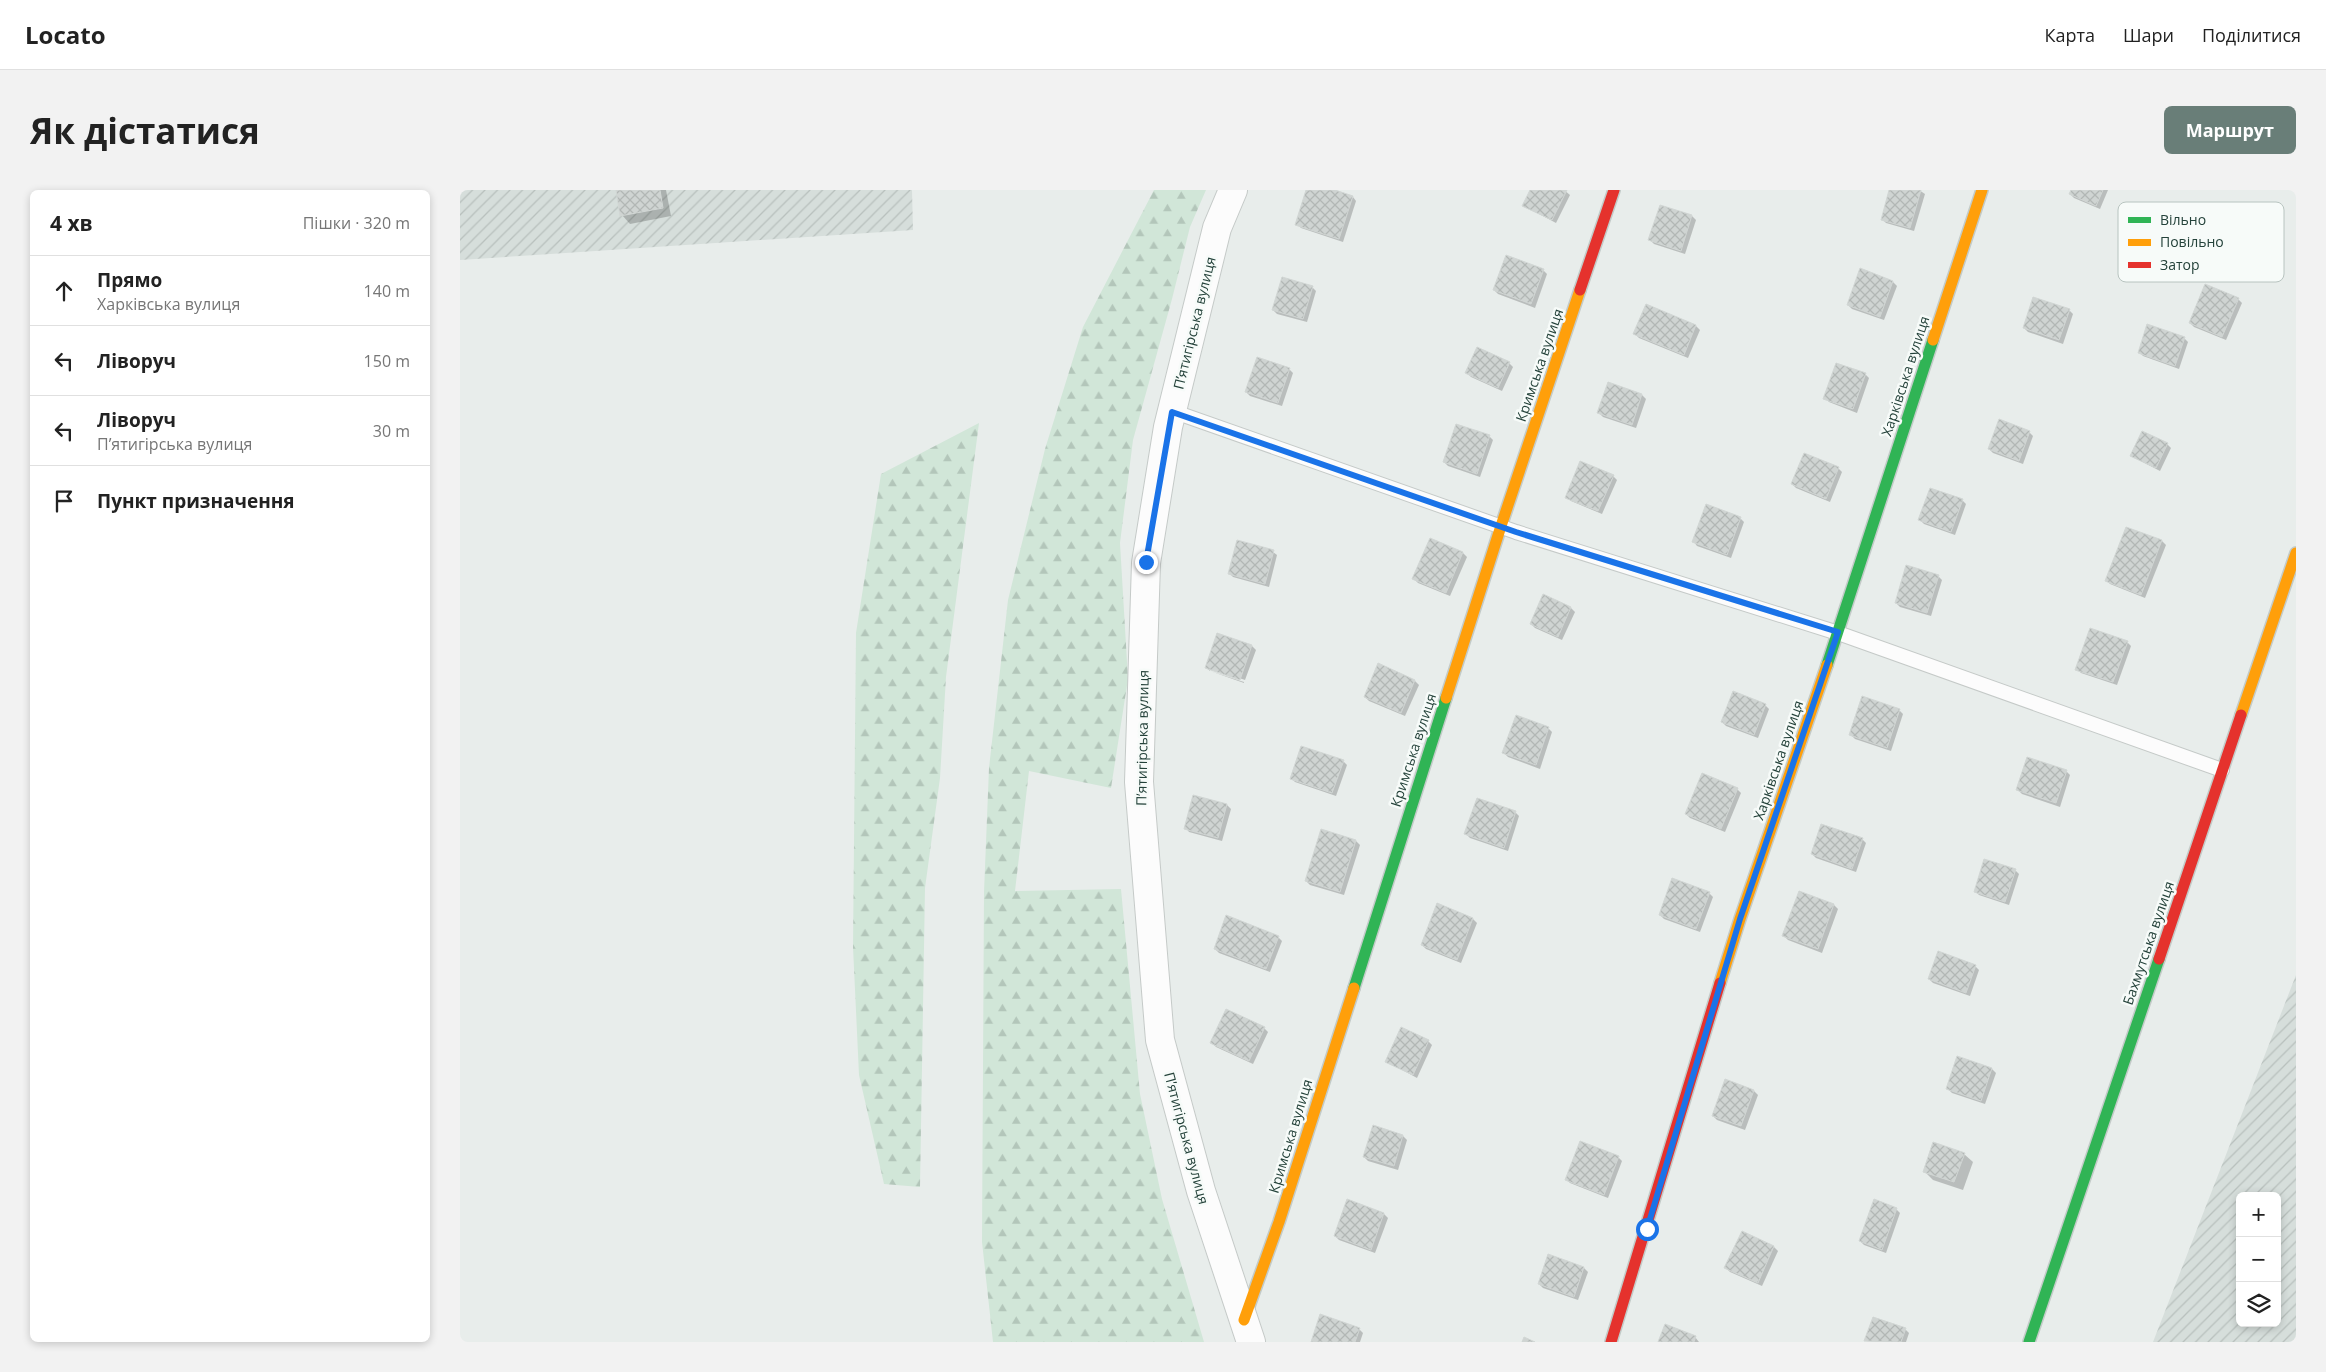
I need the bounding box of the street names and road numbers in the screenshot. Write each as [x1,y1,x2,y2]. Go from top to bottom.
street label: П’ятигірська вулиця [1168,255,1220,391]
street label: Кримська вулиця [1511,306,1567,424]
street label: Харківська вулиця [1877,313,1933,439]
street label: П’ятигірська вулиця [1131,670,1153,806]
street label: Кримська вулиця [1386,691,1440,809]
street label: Харківська вулиця [1749,698,1807,822]
street label: Бахмутська вулиця [2118,879,2178,1007]
street label: П’ятигірська вулиця [1160,1070,1214,1206]
street label: Кримська вулиця [1264,1077,1316,1195]

